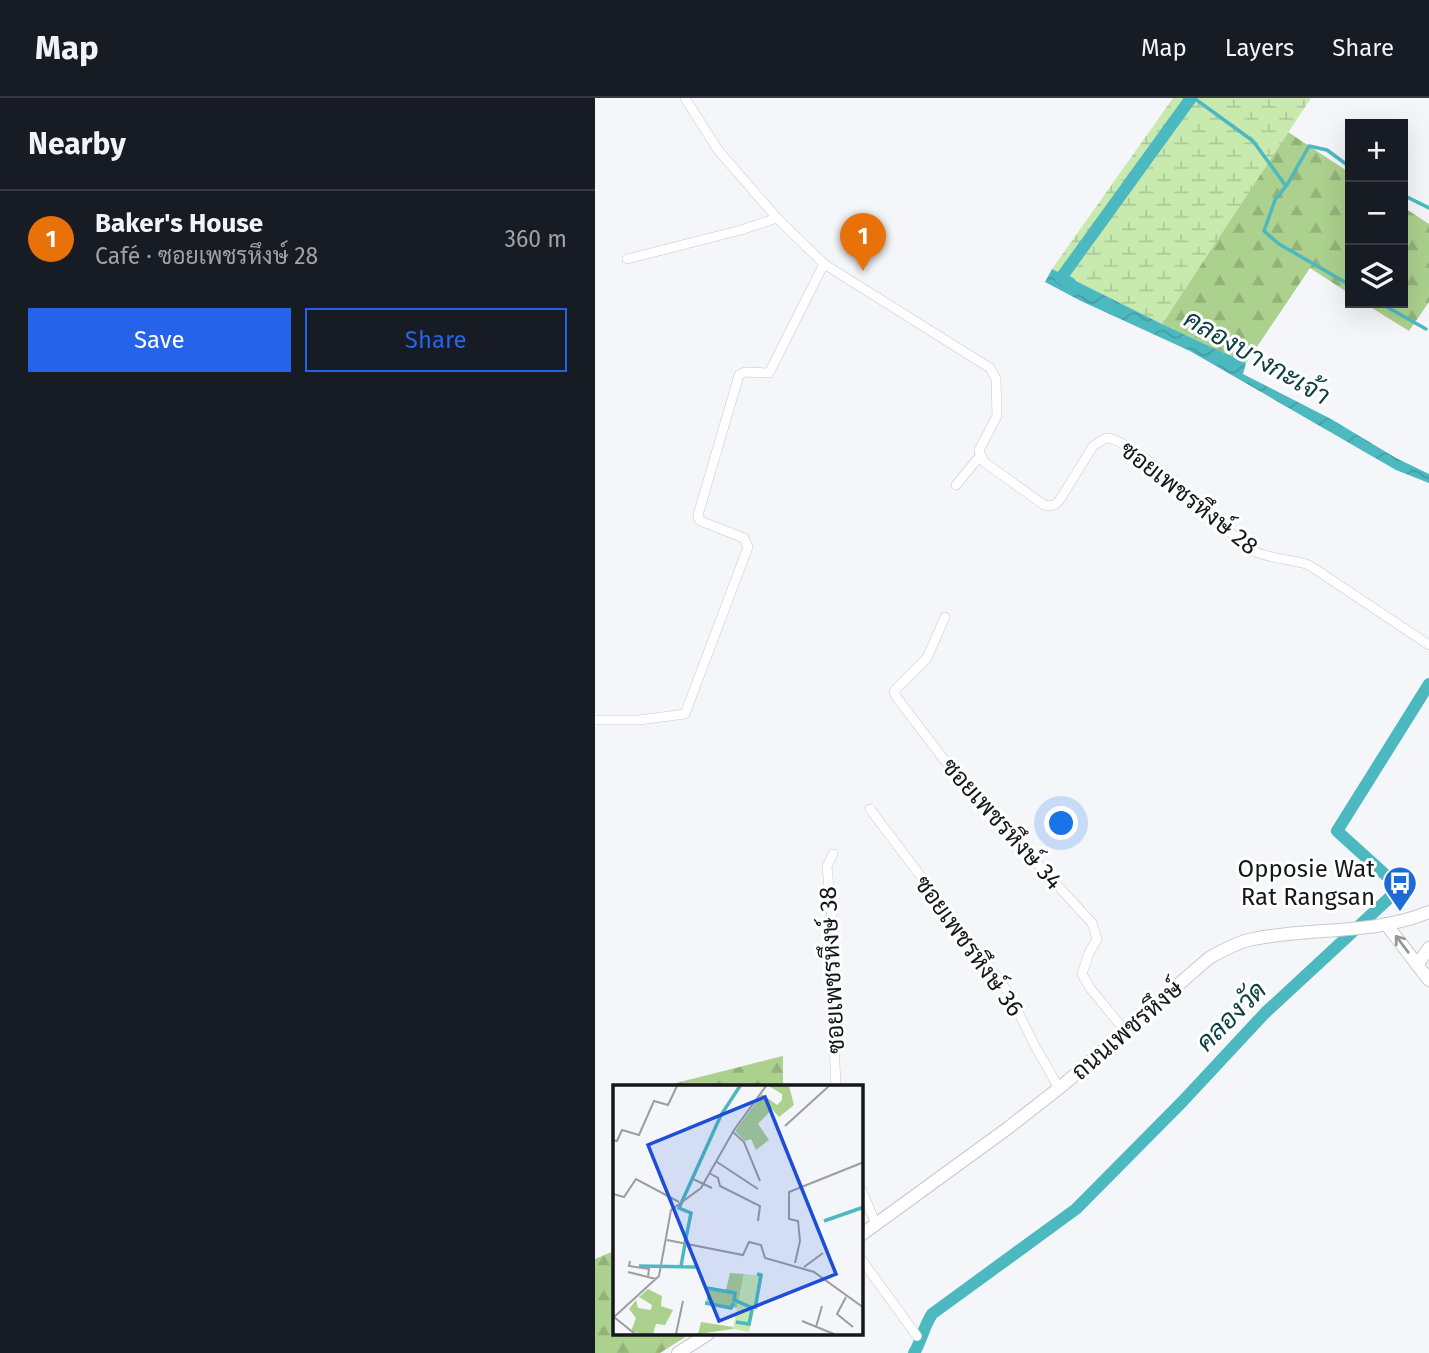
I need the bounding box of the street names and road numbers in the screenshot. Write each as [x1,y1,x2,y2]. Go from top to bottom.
street label: ซอยเพชรหึงษ์ 28 [1114,434,1265,561]
street label: ซอยเพชรหึงษ์ 34 [936,751,1070,896]
street label: ซอยเพชรหึงษ์ 36 [909,869,1031,1022]
street label: ซอยเพชรหึงษ์ 38 [812,886,850,1054]
street label: ถนนเพชรหึงษ์ [1064,972,1189,1086]

